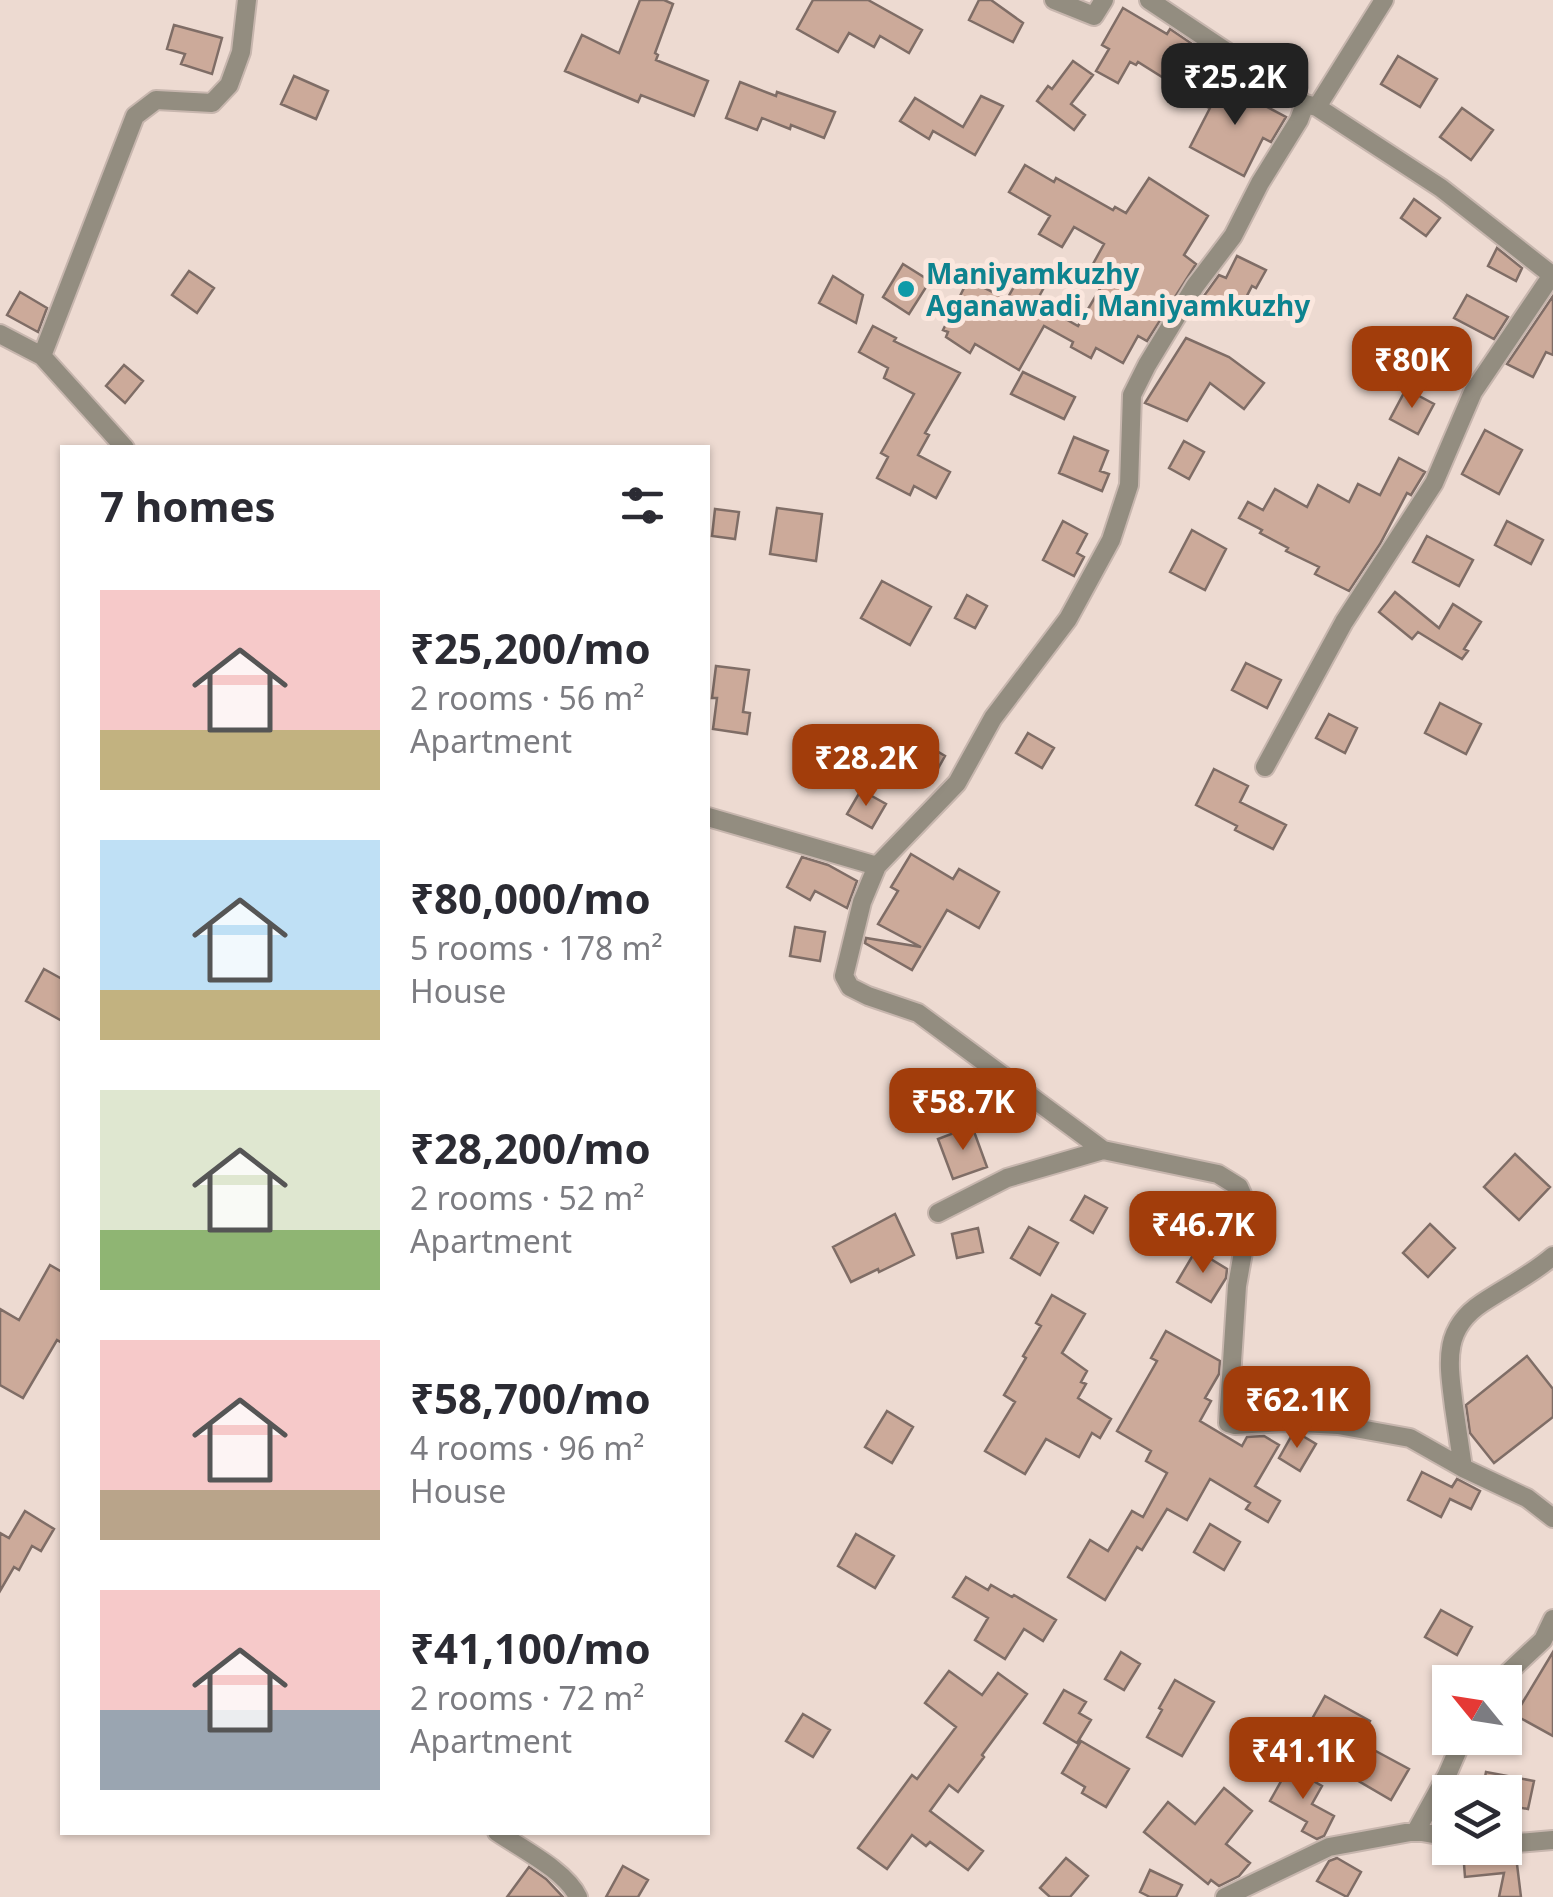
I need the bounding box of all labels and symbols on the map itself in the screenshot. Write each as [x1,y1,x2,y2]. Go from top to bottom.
pin: ₹25.2K [1154,43,1316,128]
place label: Maniyamkuzhy Aganawadi, Maniyamkuzhy [926,254,1310,324]
marker: Maniyamkuzhy Aganawadi, Maniyamkuzhy [895,278,917,300]
pin: ₹80K [1353,326,1471,411]
pin: ₹28.2K [785,724,947,809]
pin: ₹58.7K [882,1068,1044,1153]
pin: ₹46.7K [1122,1191,1284,1276]
pin: ₹62.1K [1216,1366,1378,1451]
north arrow [1432,1665,1522,1755]
pin: ₹41.1K [1222,1717,1384,1802]

